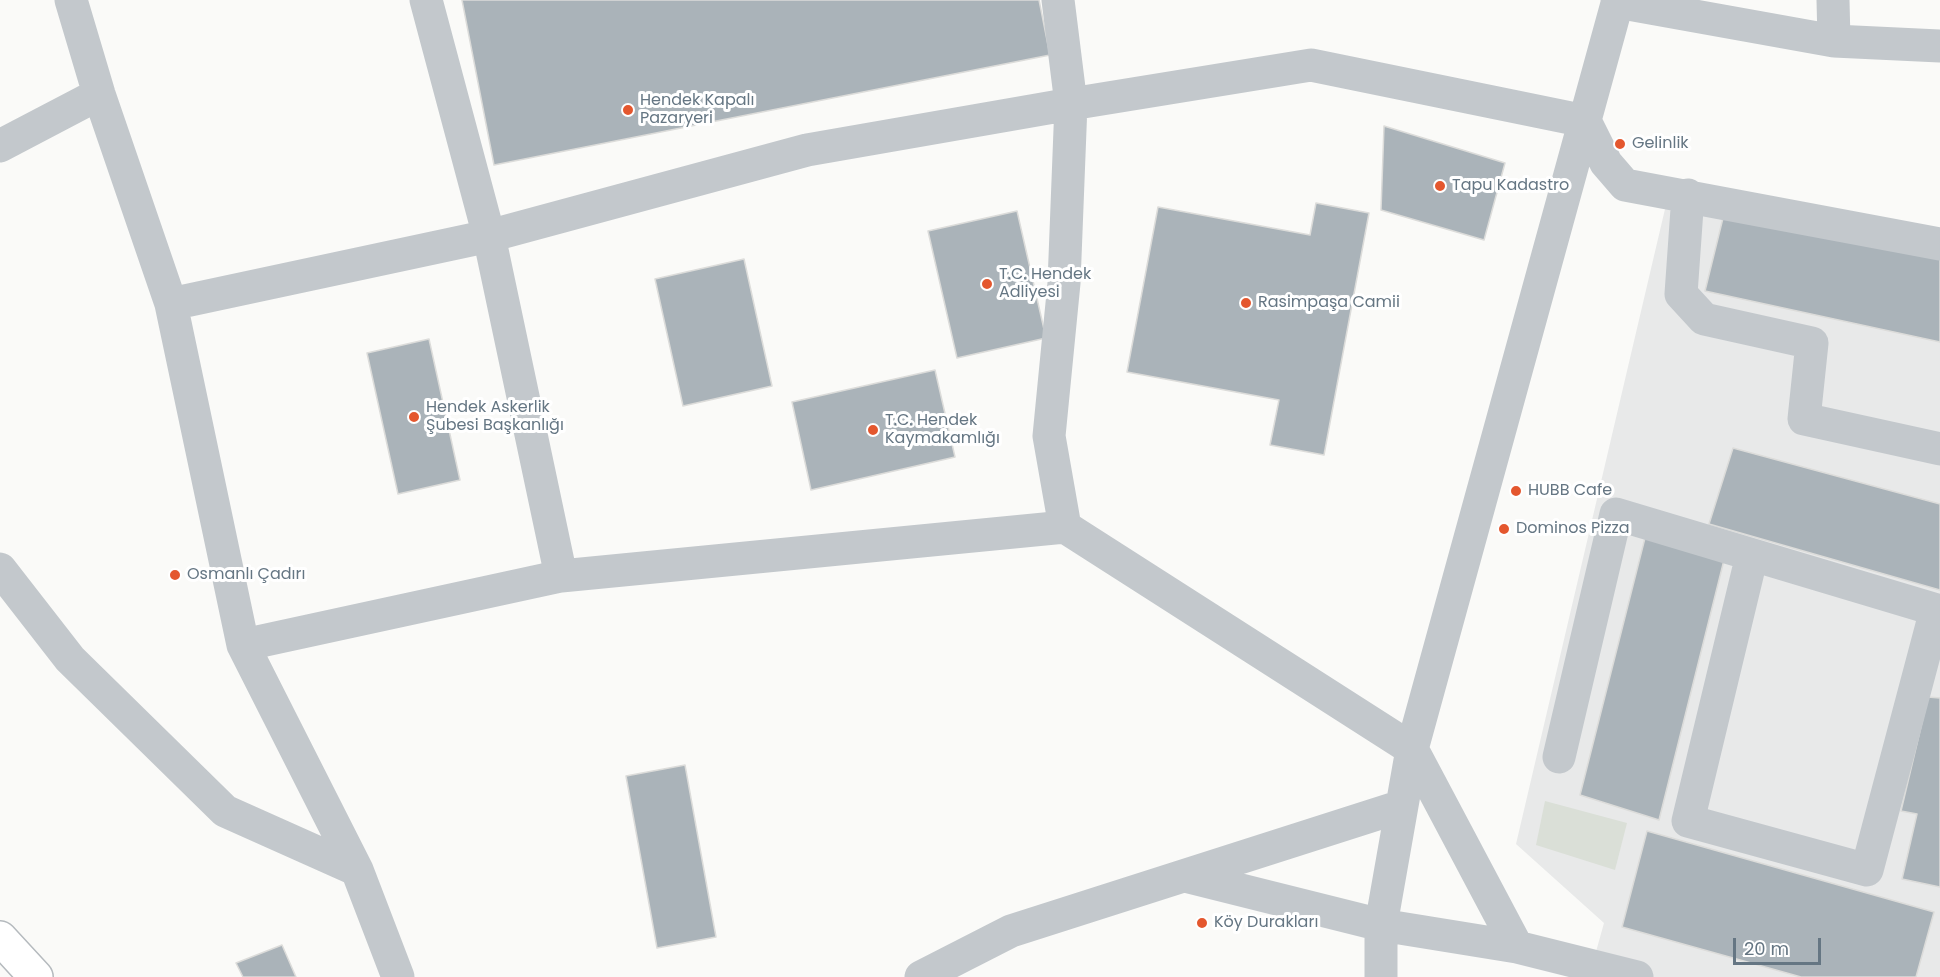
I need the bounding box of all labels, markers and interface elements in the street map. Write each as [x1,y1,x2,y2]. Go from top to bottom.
place label: Hendek Kapalı Pazaryeri [640,91,754,129]
marker: Hendek Kapalı Pazaryeri [621,103,635,117]
place label: Gelinlik [1632,134,1689,154]
marker: Gelinlik [1613,137,1627,151]
place label: Tapu Kadastro [1452,176,1569,196]
marker: Tapu Kadastro [1433,179,1447,193]
place label: T.C. Hendek Adliyesi [999,265,1091,303]
marker: T.C. Hendek Adliyesi [980,277,994,291]
place label: Rasimpaşa Camii [1258,293,1400,313]
marker: Rasimpaşa Camii [1239,296,1253,310]
place label: Hendek Askerlik Şubesi Başkanlığı [426,398,564,436]
marker: Hendek Askerlik Şubesi Başkanlığı [407,410,421,424]
place label: T.C. Hendek Kaymakamlığı [885,411,1000,449]
marker: T.C. Hendek Kaymakamlığı [866,423,880,437]
place label: HUBB Cafe [1528,481,1612,501]
marker: HUBB Cafe [1509,484,1523,498]
place label: Dominos Pizza [1516,519,1630,539]
marker: Dominos Pizza [1497,522,1511,536]
place label: Osmanlı Çadırı [187,565,305,585]
marker: Osmanlı Çadırı [168,568,182,582]
place label: Köy Durakları [1214,913,1318,933]
marker: Köy Durakları [1195,916,1209,930]
scale bar [1736,926,1824,964]
text: 20 m [1744,936,1789,961]

